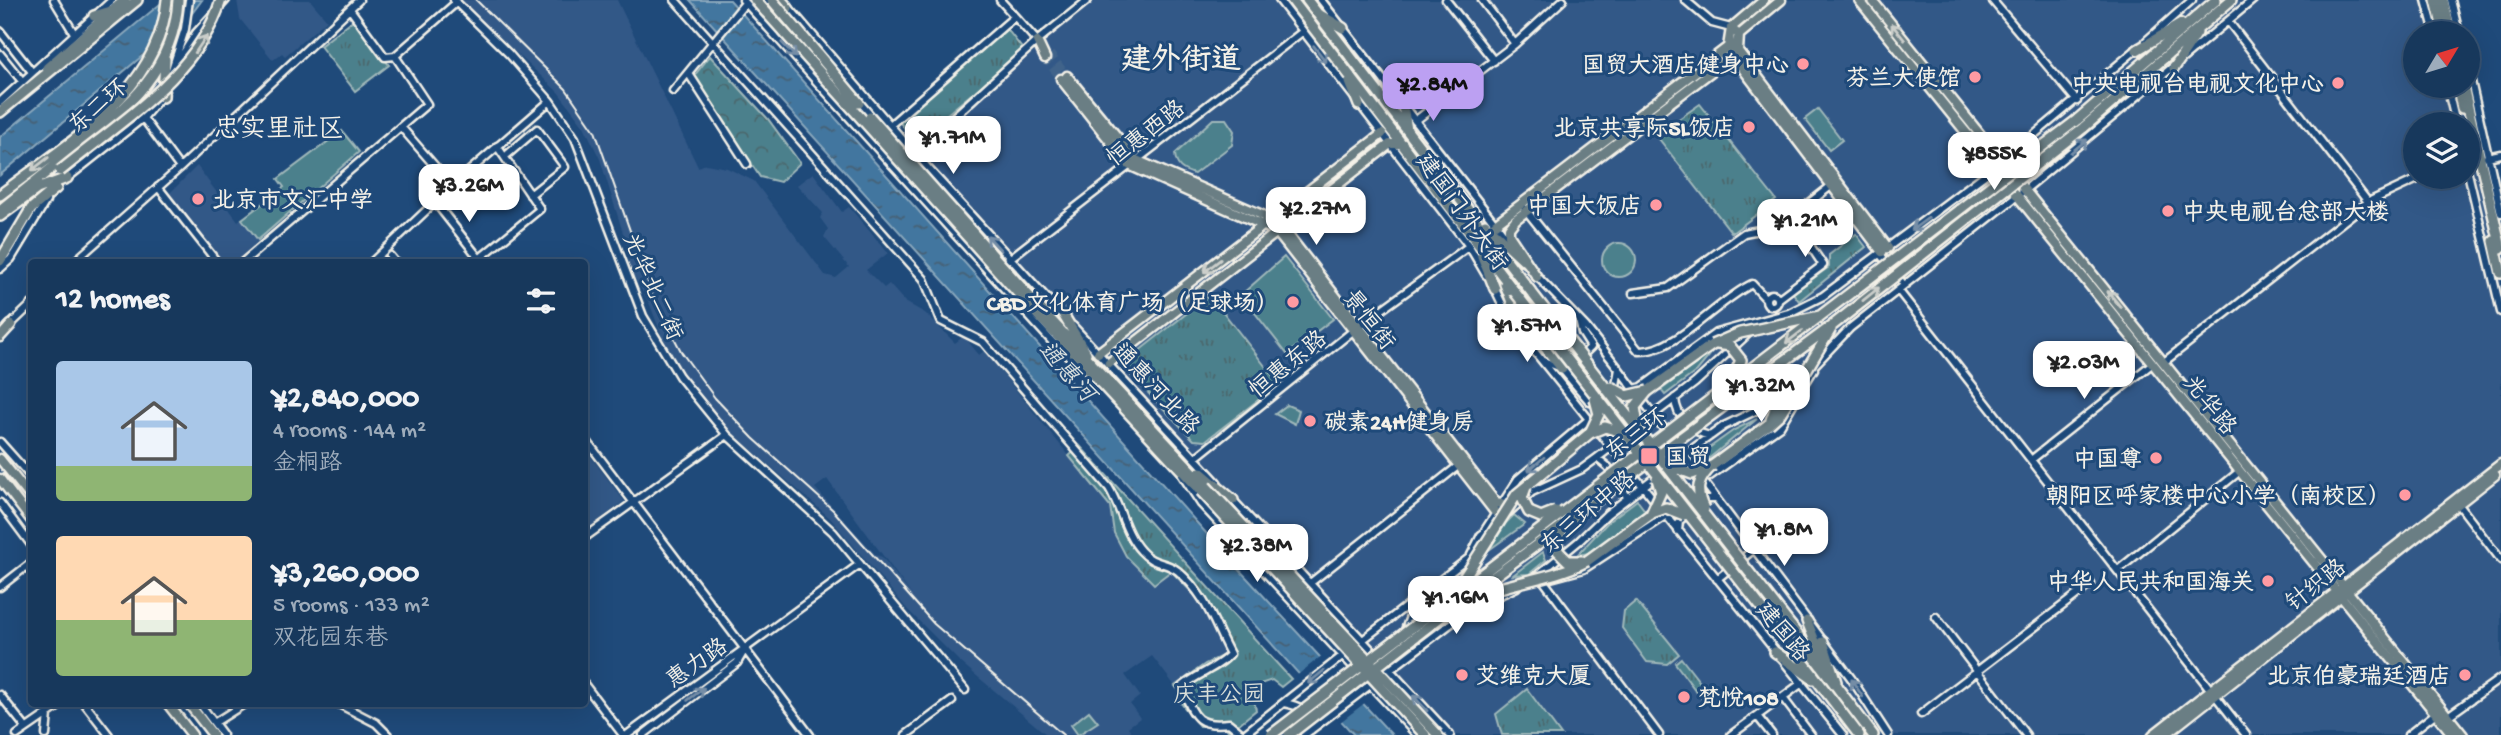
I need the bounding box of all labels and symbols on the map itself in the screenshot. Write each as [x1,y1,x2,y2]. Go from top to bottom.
north arrow [2403,21,2480,98]
one-way arrow [1890,24,1906,42]
one-way arrow [194,35,209,54]
one-way arrow [780,41,797,58]
district label: 建外街道 [1121,43,1241,80]
one-way arrow [1312,45,1327,63]
place label: 国贸大酒店健身中心 [1582,52,1789,81]
marker: 国贸大酒店健身中心 [1795,56,1811,72]
pin: ¥2.84M [1376,64,1490,123]
place label: 芬兰大使馆 [1846,66,1961,94]
marker: 芬兰大使馆 [1967,69,1983,85]
place label: 中央电视台电视文化中心 [2071,71,2324,100]
street label: 东二环 [64,74,134,140]
marker: 中央电视台电视文化中心 [2330,75,2346,91]
street label: 恒惠西路 [1101,94,1192,174]
district label: 忠实里社区 [214,114,344,147]
place label: 北京共享际5L饭店 [1553,115,1735,144]
pin: ¥1.71M [896,116,1010,176]
marker: 北京共享际5L饭店 [1741,119,1757,135]
pin: ¥855K [1945,132,2043,192]
one-way arrow [2069,138,2087,154]
street label: 建国门外大街 [1409,149,1512,277]
one-way arrow [32,156,50,171]
pin: ¥3.26M [412,164,526,224]
place label: 北京市文汇中学 [212,187,373,216]
pin: ¥2.27M [1259,188,1373,247]
marker: 北京市文汇中学 [190,191,206,207]
place label: 中国大饭店 [1527,193,1642,222]
marker: 中国大饭店 [1648,197,1664,213]
place label: 中央电视台总部大楼 [2182,199,2389,228]
pin: ¥1.21M [1748,200,1862,259]
marker: 中央电视台总部大楼 [2160,203,2176,219]
one-way arrow [1911,217,1930,231]
street label: 光华北二街 [615,229,687,345]
one-way arrow [986,235,1003,252]
one-way arrow [1203,259,1221,274]
street label: 景恒街 [1335,285,1400,357]
one-way arrow [1861,286,1879,302]
place label: CBD文化体育广场（足球场） [987,290,1279,319]
one-way arrow [2106,291,2122,309]
marker: CBD文化体育广场（足球场） [1285,294,1301,310]
pin: ¥1.57M [1470,304,1584,364]
street label: 恒惠东路 [1244,325,1333,405]
one-way arrow [1785,329,1804,344]
water label: 通惠河 [1031,336,1104,413]
street label: 通惠河北路 [1105,338,1205,442]
pin: ¥2.03M [2027,342,2141,401]
pin: ¥1.32M [1704,364,1818,424]
street label: 光华路 [2176,370,2241,442]
street label: 东三环 [1601,403,1673,467]
place label: 碳素24H健身房 [1324,409,1474,438]
marker: 碳素24H健身房 [1302,413,1318,429]
place label: 国贸 [1665,445,1711,473]
marker: 国贸 [1639,446,1659,466]
place label: 中国尊 [2073,446,2142,475]
marker: 中国尊 [2148,450,2164,466]
one-way arrow [1527,456,1545,472]
street label: 东三环中路 [1536,466,1642,561]
place label: 朝阳区呼家楼中心小学（南校区） [2046,483,2391,512]
marker: 朝阳区呼家楼中心小学（南校区） [2397,487,2413,503]
pin: ¥1.8M [1735,508,1833,568]
pin: ¥2.38M [1200,524,1314,584]
street label: 针织路 [2280,553,2353,619]
place label: 中华人民共和国海关 [2047,569,2254,598]
marker: 中华人民共和国海关 [2260,573,2276,589]
pin: ¥1.16M [1399,576,1513,636]
street label: 建国路 [1749,598,1815,668]
street label: 惠力路 [661,632,734,696]
place label: 北京伯豪瑞廷酒店 [2267,663,2451,692]
place label: 艾维克大厦 [1476,664,1591,692]
marker: 艾维克大厦 [1454,667,1470,683]
marker: 北京伯豪瑞廷酒店 [2457,667,2473,683]
one-way arrow [1308,670,1326,685]
one-way arrow [1850,678,1864,698]
park label: 庆丰公园 [1173,682,1265,710]
place label: 梵悦108 [1698,685,1779,714]
one-way arrow [687,687,705,702]
marker: 梵悦108 [1676,689,1692,705]
one-way arrow [1412,694,1428,712]

